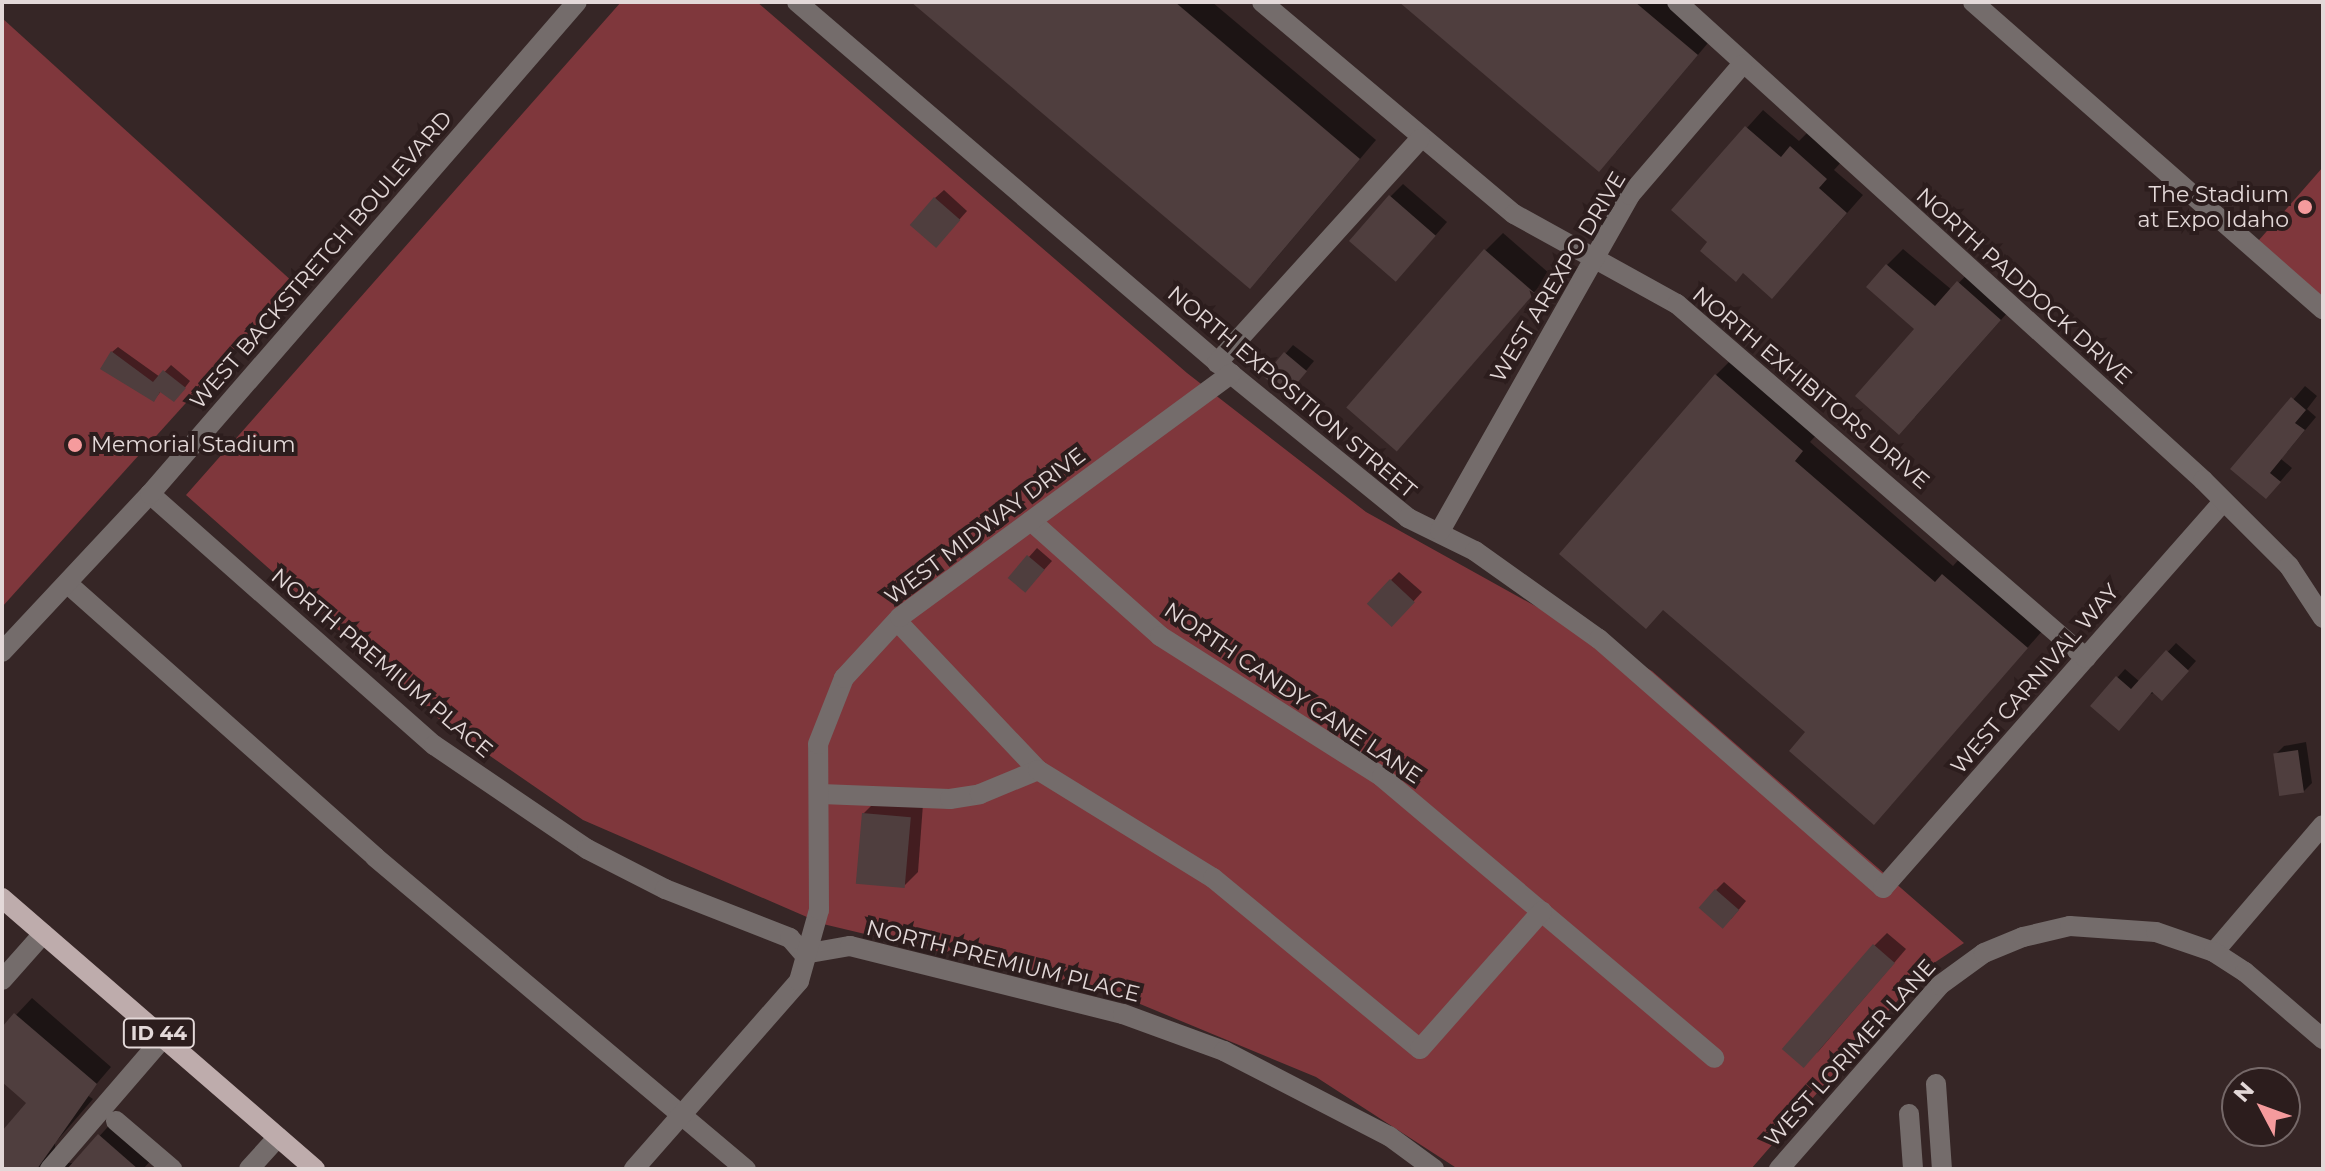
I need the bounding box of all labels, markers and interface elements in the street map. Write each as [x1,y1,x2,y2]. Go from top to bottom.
street label: WEST BACKSTRETCH BOULEVARD [184,106,458,414]
street label: WEST AREXPO DRIVE [1485,167,1631,387]
place label: The Stadium at Expo Idaho [2138,181,2289,232]
street label: NORTH PADDOCK DRIVE [1911,182,2137,390]
marker: The Stadium at Expo Idaho [2296,198,2314,216]
street label: NORTH EXPOSITION STREET [1162,280,1422,504]
street label: NORTH EXHIBITORS DRIVE [1687,281,1935,495]
place label: Memorial Stadium [91,432,296,458]
marker: Memorial Stadium [66,436,84,454]
street label: WEST MIDWAY DRIVE [880,442,1090,610]
street label: NORTH PREMIUM PLACE [266,563,498,763]
street label: WEST CARNIVAL WAY [1945,579,2125,779]
street label: NORTH CANDY CANE LANE [1159,597,1427,789]
street label: NORTH PREMIUM PLACE [864,914,1142,1008]
street label: WEST LORIMER LANE [1759,954,1941,1152]
road number: ID 44 [121,1017,197,1049]
north arrow [2221,1067,2301,1147]
text: N [2228,1077,2260,1108]

